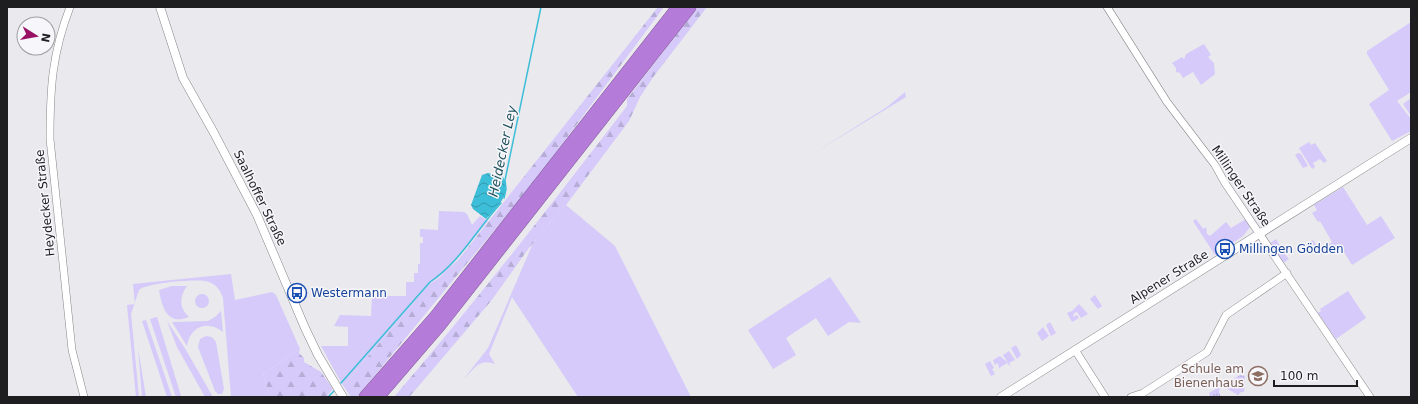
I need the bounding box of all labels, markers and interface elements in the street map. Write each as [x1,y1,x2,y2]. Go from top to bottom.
north arrow [16,16,56,56]
text: N [38,32,53,44]
water label: Heidecker Ley [486,104,520,198]
street label: Millinger Straße [1209,143,1273,229]
street label: Saalhoffer Straße [231,148,289,248]
street label: Heydecker Straße [32,149,58,257]
bus stop icon: Millingen Gödden [1214,238,1236,260]
place label: Millingen Gödden [1239,242,1344,256]
street label: Alpener Straße [1127,247,1211,307]
bus stop icon: Westermann [286,282,308,304]
place label: Westermann [311,286,387,300]
place label: Schule am Bienenhaus [1174,362,1244,390]
scale bar [1274,362,1357,388]
school or university icon: Schule am Bienenhaus [1247,365,1269,387]
text: 100 m [1280,369,1318,383]

